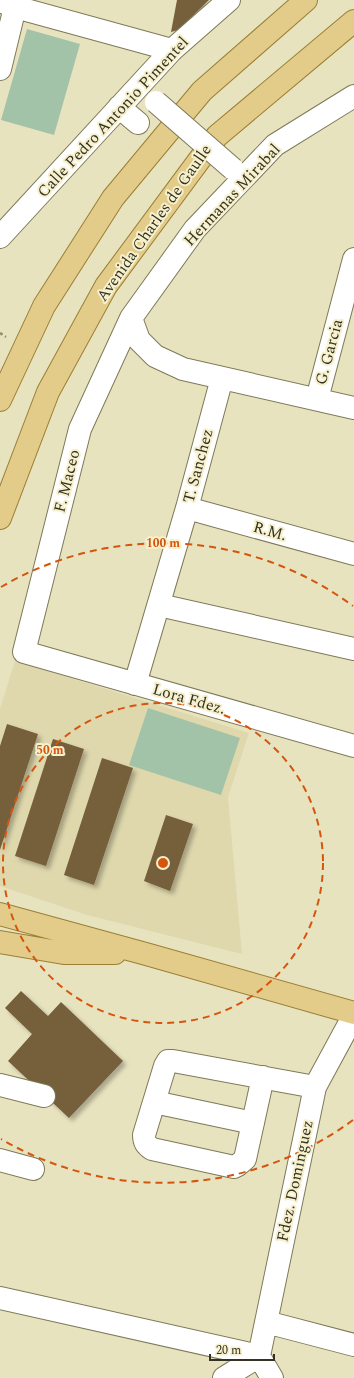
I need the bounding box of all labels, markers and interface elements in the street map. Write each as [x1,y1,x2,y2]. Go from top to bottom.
street label: Calle Pedro Antonio Pimentel [32,31,194,203]
street label: Hermanas Mirabal [178,138,286,252]
street label: Avenida Charles de Gaulle [91,139,217,307]
street label: G. Garcia [309,316,349,388]
street label: T. Sanchez [177,426,219,506]
street label: F. Maceo [48,447,86,515]
street label: R.M. [250,515,290,547]
text: 100 m [146,534,180,553]
street label: Lora Fdez. [150,677,228,721]
text: 50 m [36,741,64,760]
centre of rings [156,856,170,870]
street label: Fdez. Dominguez [270,1118,320,1244]
scale bar [210,1336,274,1362]
text: 20 m [216,1341,241,1360]

